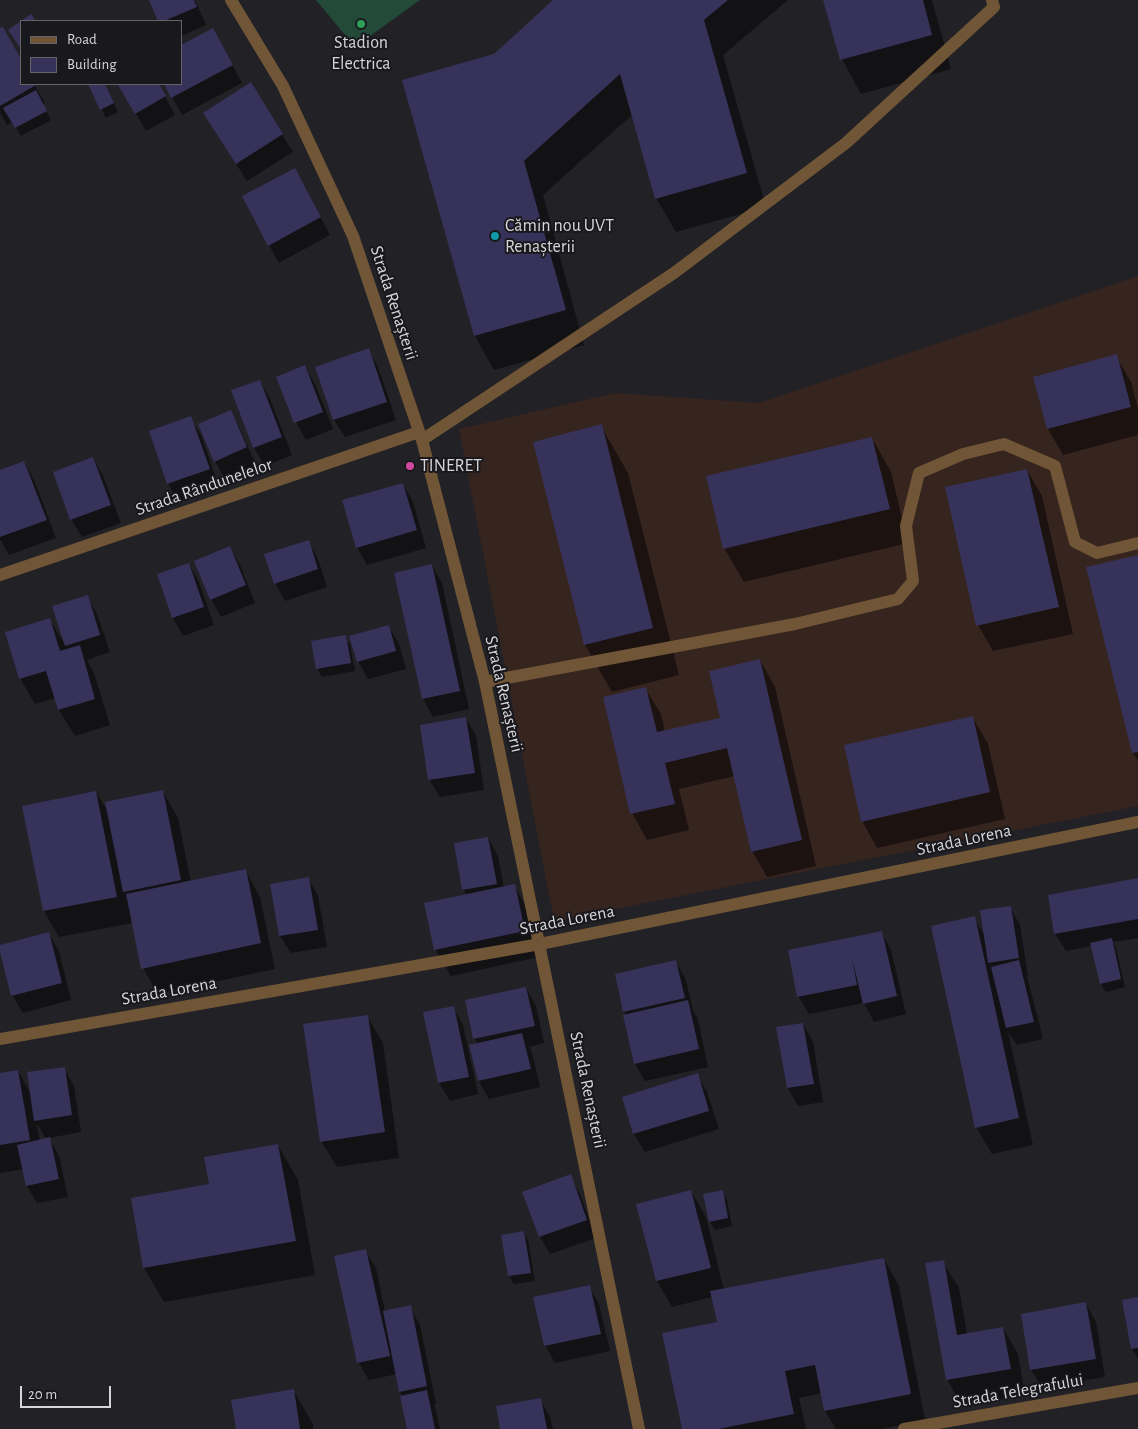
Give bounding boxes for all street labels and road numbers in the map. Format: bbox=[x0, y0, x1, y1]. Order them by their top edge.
street label: Strada Renașterii bbox=[365, 243, 423, 363]
street label: Strada Rândunelelor bbox=[133, 453, 275, 521]
street label: Strada Renașterii bbox=[480, 634, 528, 754]
street label: Strada Lorena bbox=[915, 819, 1013, 861]
street label: Strada Lorena bbox=[518, 900, 616, 940]
street label: Strada Lorena bbox=[120, 972, 218, 1010]
street label: Strada Renașterii bbox=[565, 1030, 611, 1150]
street label: Strada Telegrafului bbox=[951, 1369, 1085, 1413]

